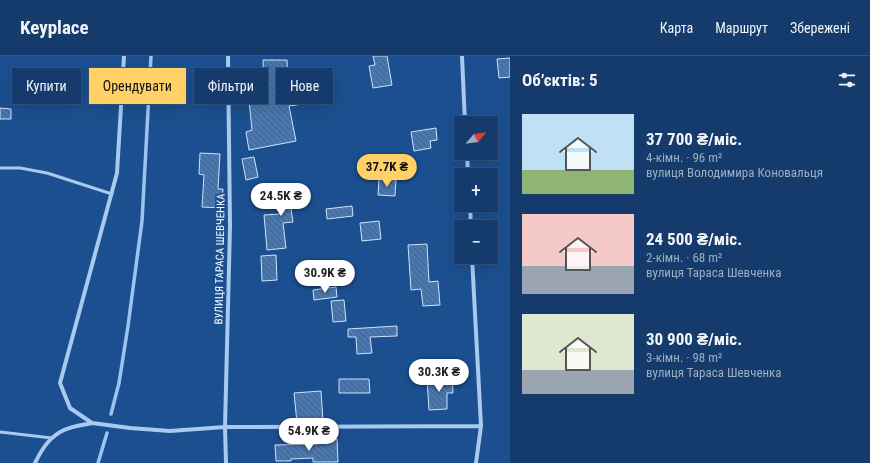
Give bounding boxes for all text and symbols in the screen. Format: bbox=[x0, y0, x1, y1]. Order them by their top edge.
text: Keyplace bbox=[20, 16, 89, 39]
text: Карта bbox=[660, 20, 693, 36]
text: Маршрут bbox=[715, 20, 768, 36]
text: Збережені bbox=[790, 20, 850, 36]
chip: Купити bbox=[12, 68, 81, 104]
chip: Орендувати bbox=[89, 68, 186, 104]
chip: Фільтри bbox=[194, 68, 268, 104]
chip: Нове bbox=[276, 68, 333, 104]
icon: filters bbox=[836, 69, 858, 91]
text: Об’єктів: 5 bbox=[522, 70, 598, 90]
north arrow bbox=[454, 116, 498, 160]
map controls bbox=[454, 116, 498, 264]
text: 37 700 ₴/міс. bbox=[646, 129, 742, 149]
icon: home bbox=[554, 130, 602, 178]
text: 4-кімн. · 96 m² bbox=[646, 150, 722, 165]
pin: 37.7K ₴ bbox=[350, 154, 424, 188]
text: 37.7K ₴ bbox=[366, 159, 408, 174]
text: вулиця Володимира Коновальця bbox=[646, 165, 823, 180]
button: + bbox=[454, 168, 498, 212]
pin: 24.5K ₴ bbox=[244, 183, 318, 217]
text: 24.5K ₴ bbox=[260, 188, 302, 203]
street label: ВУЛИЦЯ ТАРАСА ШЕВЧЕНКА bbox=[212, 193, 228, 325]
button: − bbox=[454, 220, 498, 264]
text: 24 500 ₴/міс. bbox=[646, 229, 742, 249]
icon: home bbox=[554, 230, 602, 278]
text: 2-кімн. · 68 m² bbox=[646, 250, 722, 265]
pin: 30.9K ₴ bbox=[288, 260, 362, 294]
text: 30.9K ₴ bbox=[304, 265, 346, 280]
text: вулиця Тараса Шевченка bbox=[646, 265, 782, 280]
text: 30 900 ₴/міс. bbox=[646, 329, 742, 349]
icon: home bbox=[554, 330, 602, 378]
text: 3-кімн. · 98 m² bbox=[646, 350, 722, 365]
pin: 30.3K ₴ bbox=[402, 359, 476, 393]
text: 30.3K ₴ bbox=[418, 364, 460, 379]
text: вулиця Тараса Шевченка bbox=[646, 365, 782, 380]
pin: 54.9K ₴ bbox=[272, 418, 346, 452]
text: 54.9K ₴ bbox=[288, 423, 330, 438]

